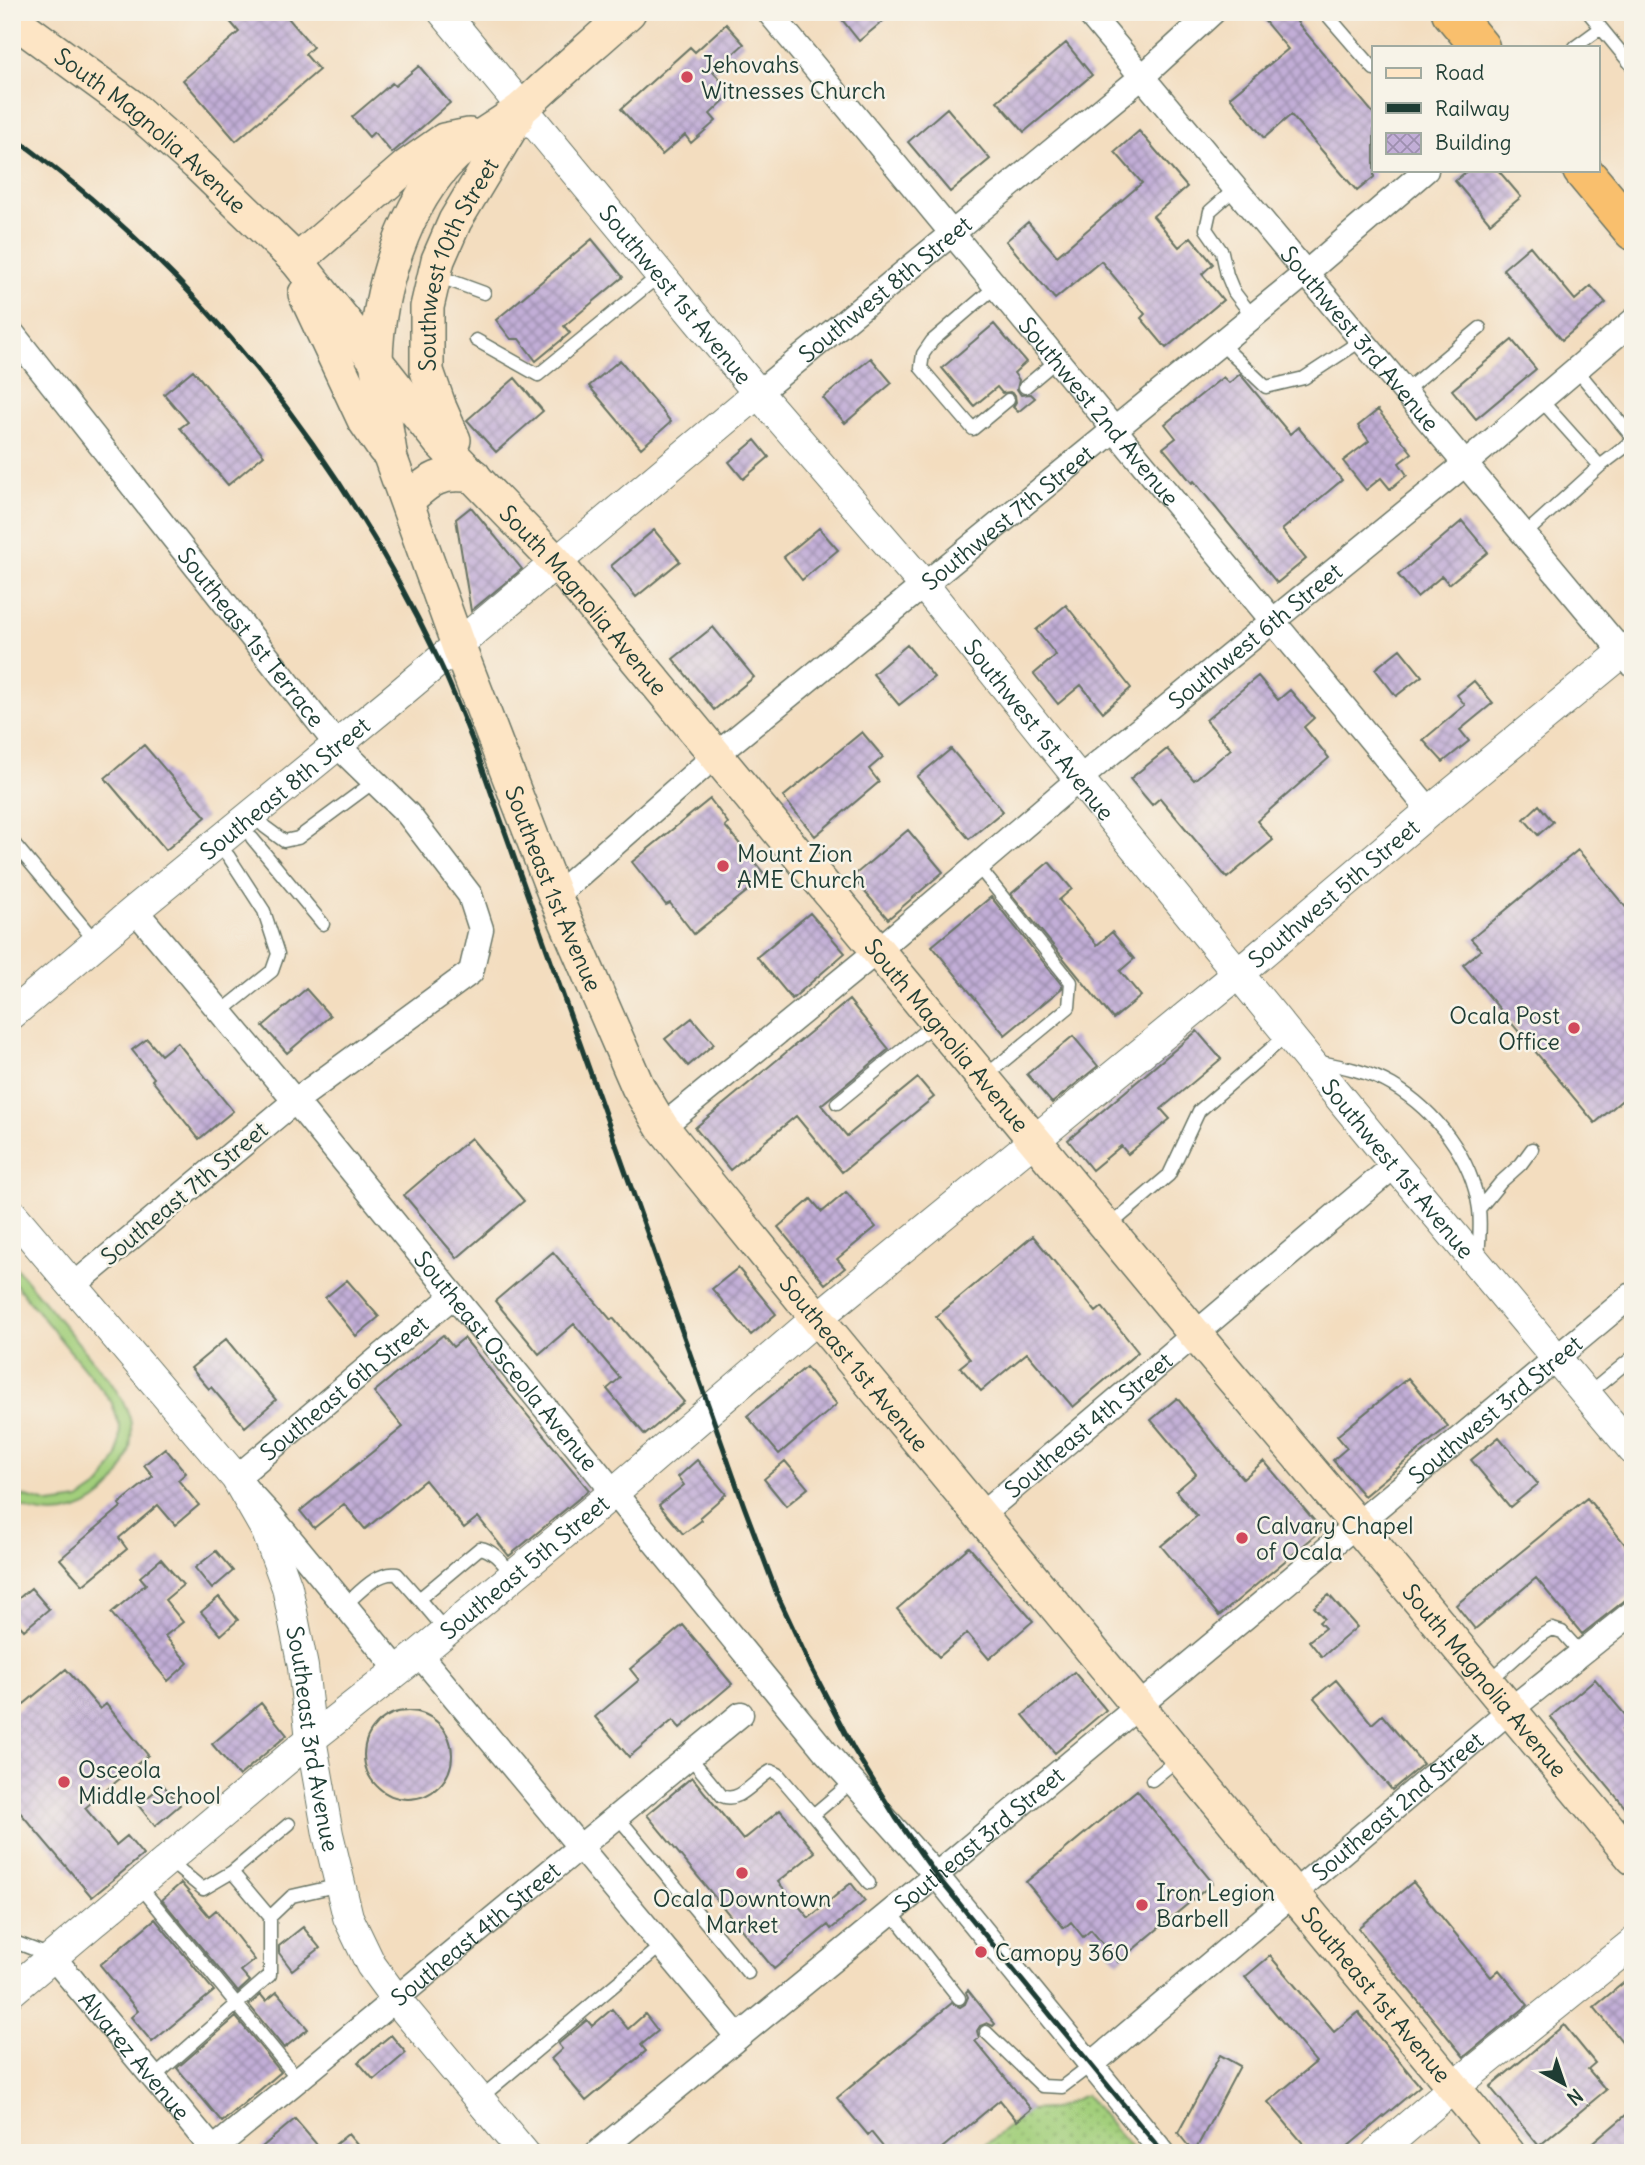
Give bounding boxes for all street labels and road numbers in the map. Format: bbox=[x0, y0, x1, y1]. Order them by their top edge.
street label: South Magnolia Avenue bbox=[49, 41, 253, 219]
street label: Southwest 10th Street bbox=[412, 152, 504, 371]
street label: Southwest 1st Avenue bbox=[594, 198, 759, 390]
street label: Southwest 8th Street bbox=[792, 209, 977, 368]
street label: Southwest 3rd Avenue bbox=[1275, 240, 1446, 437]
street label: Southwest 2nd Avenue bbox=[1013, 311, 1186, 511]
street label: Southwest 7th Street bbox=[915, 438, 1099, 596]
street label: South Magnolia Avenue bbox=[494, 498, 674, 701]
street label: Southeast 1st Terrace bbox=[172, 541, 331, 732]
street label: Southwest 6th Street bbox=[1162, 556, 1348, 715]
street label: Southwest 1st Avenue bbox=[958, 633, 1121, 826]
street label: Southeast 8th Street bbox=[194, 710, 375, 866]
street label: Southeast 1st Avenue bbox=[499, 782, 609, 996]
street label: Southwest 5th Street bbox=[1242, 812, 1425, 974]
street label: South Magnolia Avenue bbox=[859, 932, 1036, 1138]
street label: Southwest 1st Avenue bbox=[1316, 1073, 1481, 1264]
street label: Southeast 7th Street bbox=[95, 1115, 273, 1271]
street label: Southeast Osceola Avenue bbox=[408, 1245, 605, 1476]
street label: Southeast 1st Avenue bbox=[774, 1269, 936, 1457]
street label: Southeast 6th Street bbox=[254, 1309, 434, 1466]
street label: Southwest 3rd Street bbox=[1402, 1328, 1588, 1490]
street label: Southeast 4th Street bbox=[998, 1345, 1178, 1504]
street label: Southeast 5th Street bbox=[434, 1488, 615, 1645]
street label: South Magnolia Avenue bbox=[1397, 1577, 1574, 1783]
street label: Southeast 3rd Avenue bbox=[281, 1623, 346, 1854]
street label: Southeast 2nd Street bbox=[1305, 1725, 1489, 1887]
street label: Southeast 3rd Street bbox=[888, 1760, 1070, 1918]
street label: Southeast 4th Street bbox=[385, 1855, 566, 2012]
street label: Southeast 1st Avenue bbox=[1295, 1900, 1458, 2088]
street label: Alvarez Avenue bbox=[73, 1985, 197, 2126]

